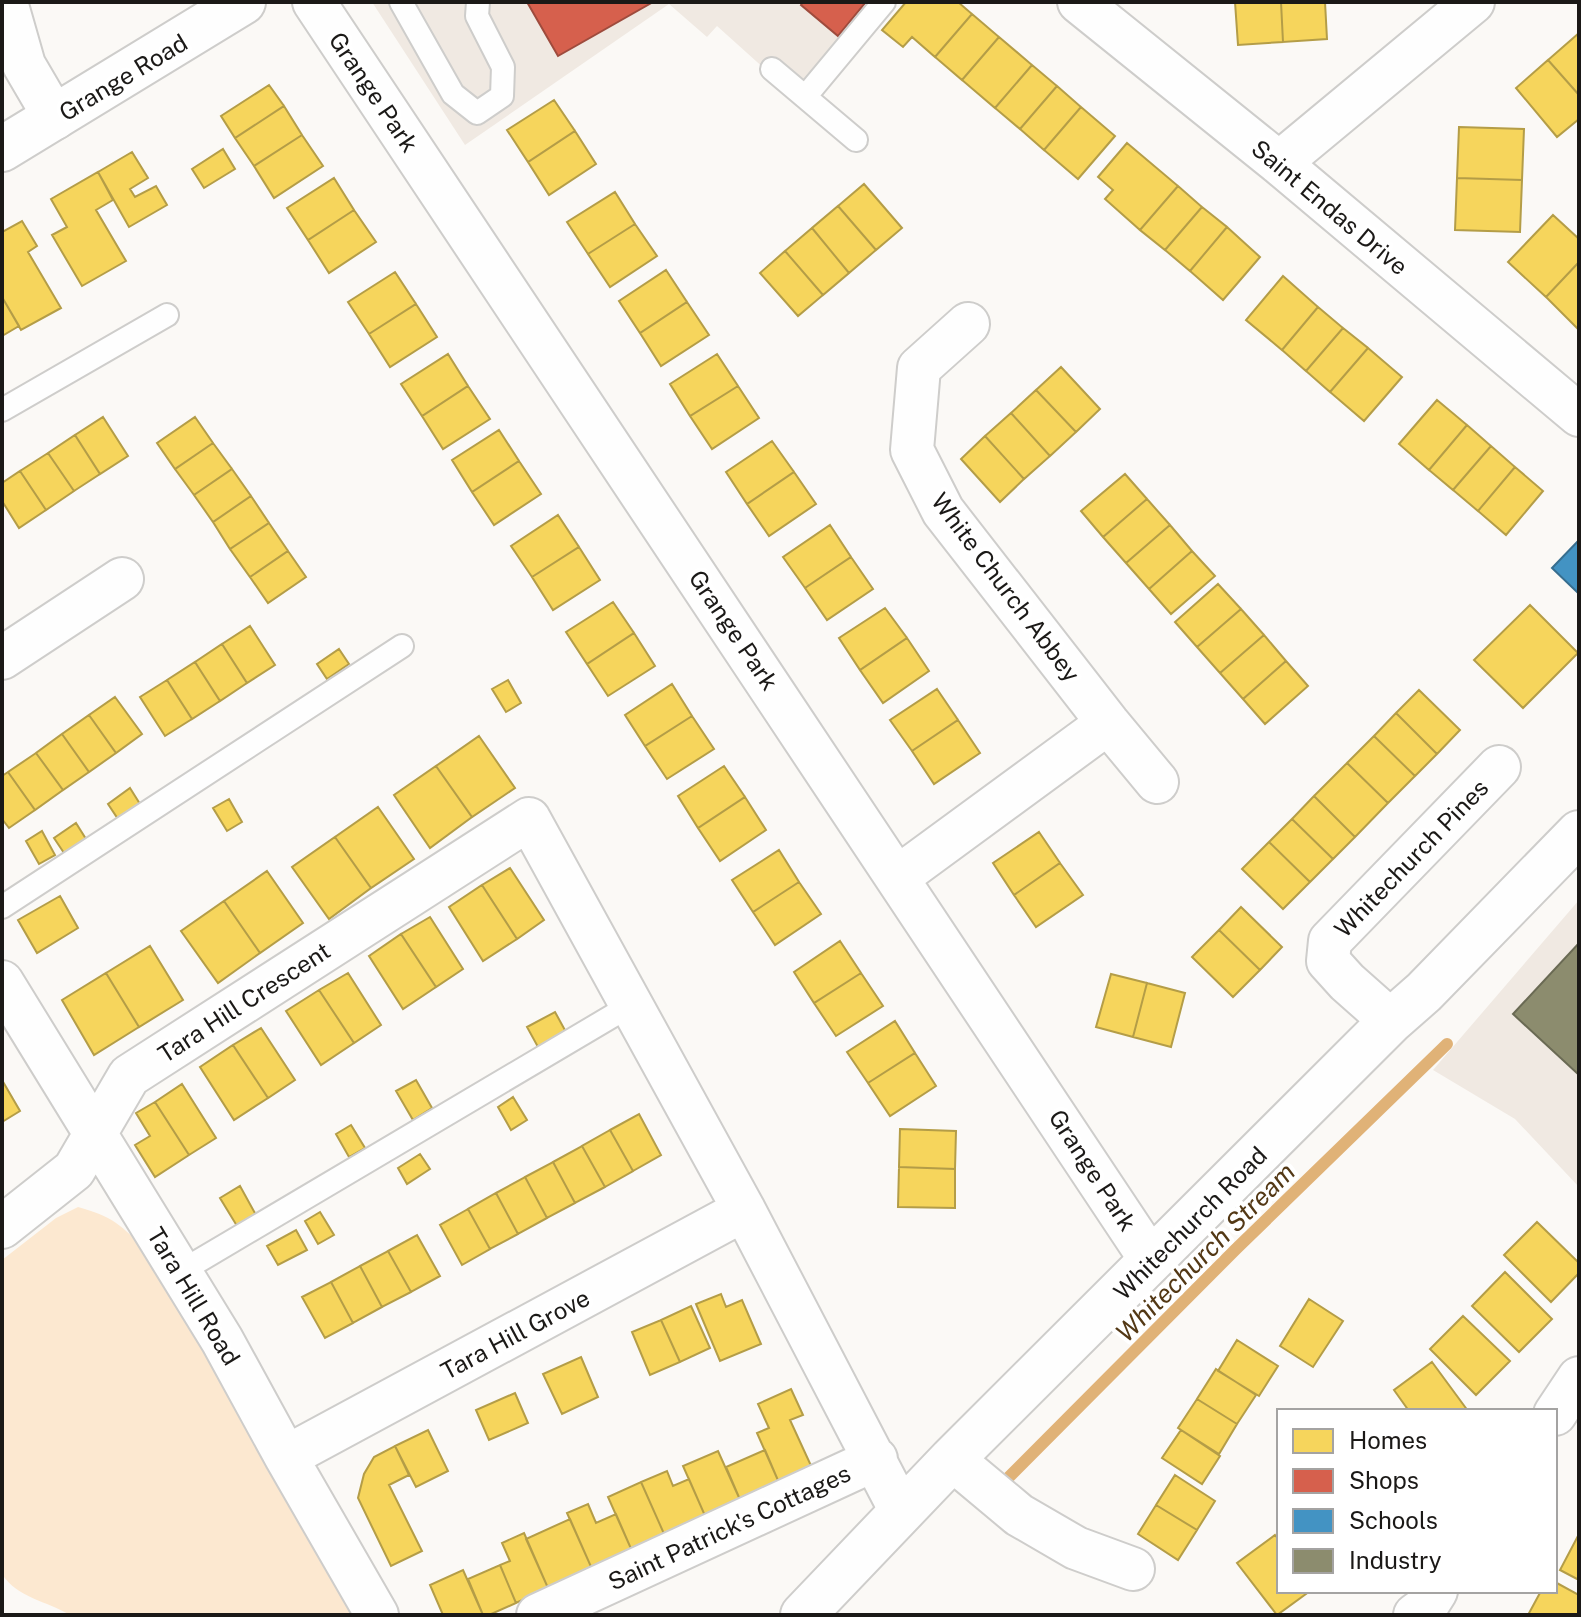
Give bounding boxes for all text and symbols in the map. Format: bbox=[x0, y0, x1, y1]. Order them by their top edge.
street label: Grange Park bbox=[324, 27, 424, 157]
street label: Grange Road bbox=[54, 28, 192, 126]
street label: Saint Endas Drive bbox=[1246, 134, 1414, 280]
street label: White Church Abbey bbox=[926, 487, 1086, 687]
street label: Grange Park bbox=[684, 565, 784, 695]
street label: Whitechurch Pines bbox=[1328, 773, 1494, 943]
street label: Tara Hill Crescent bbox=[153, 936, 335, 1068]
street label: Grange Park bbox=[1043, 1104, 1143, 1236]
street label: Whitechurch Road bbox=[1108, 1141, 1272, 1305]
water label: Whitechurch Stream bbox=[1109, 1156, 1301, 1348]
street label: Tara Hill Road bbox=[142, 1222, 246, 1370]
street label: Tara Hill Grove bbox=[436, 1283, 594, 1385]
legend bbox=[1277, 1409, 1557, 1593]
text: Homes bbox=[1349, 1426, 1427, 1454]
street label: Saint Patrick's Cottages bbox=[603, 1459, 855, 1595]
text: Shops bbox=[1349, 1466, 1419, 1494]
text: Schools bbox=[1349, 1506, 1438, 1534]
text: Industry bbox=[1349, 1546, 1442, 1574]

